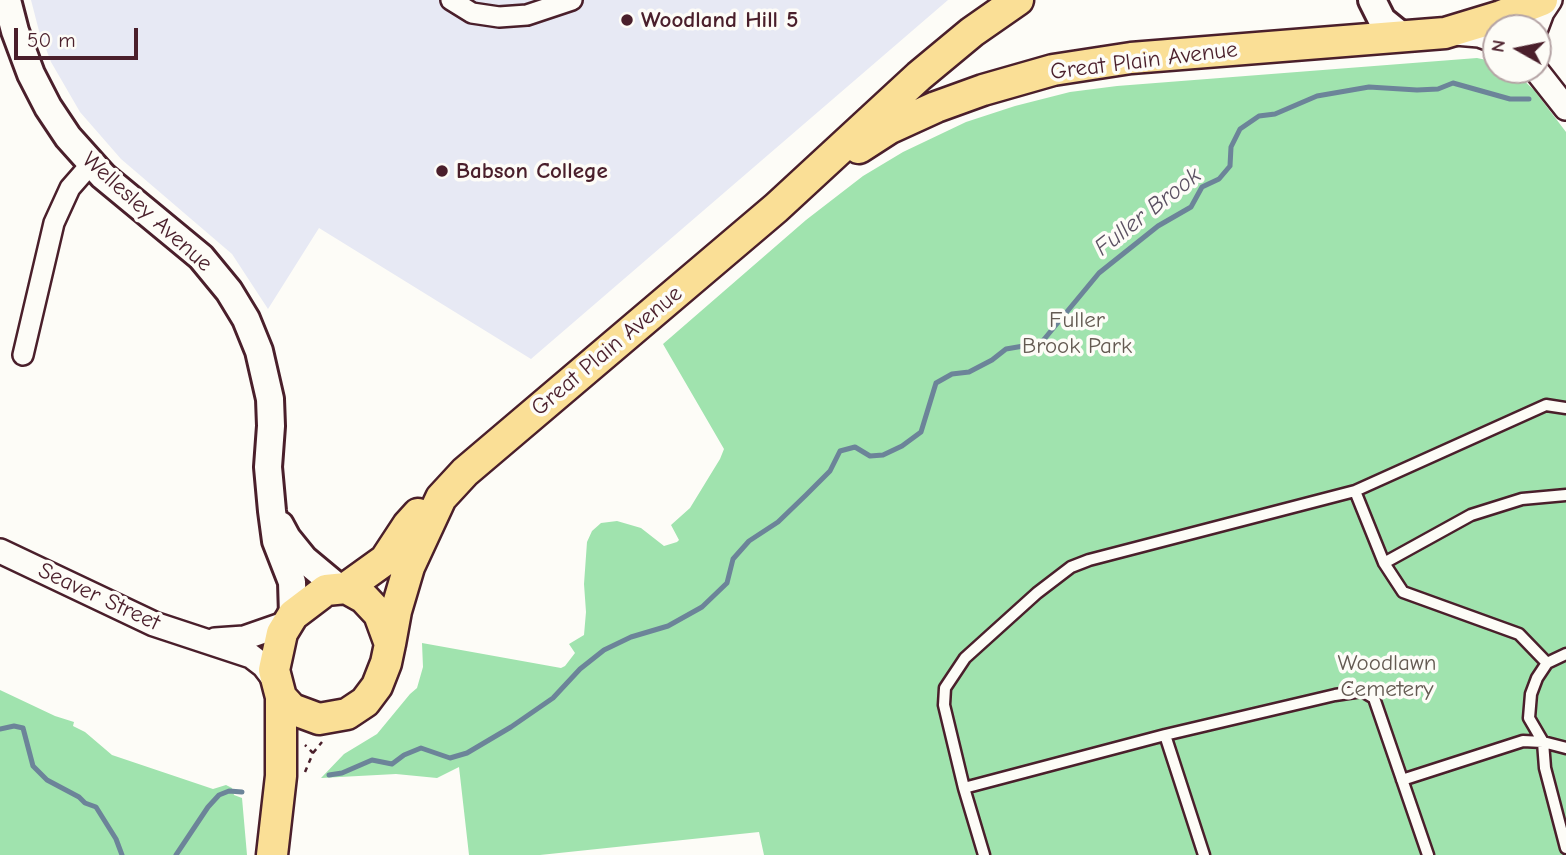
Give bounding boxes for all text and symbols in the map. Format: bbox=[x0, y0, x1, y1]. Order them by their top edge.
place label: Woodland Hill 5 bbox=[641, 6, 798, 34]
marker: Woodland Hill 5 bbox=[619, 12, 635, 28]
scale bar bbox=[18, 14, 142, 58]
north arrow bbox=[1482, 14, 1552, 84]
text: 50 m bbox=[27, 28, 76, 52]
street label: Great Plain Avenue bbox=[1049, 36, 1239, 86]
text: N bbox=[1486, 38, 1510, 54]
street label: Wellesley Avenue bbox=[76, 146, 218, 278]
place label: Babson College bbox=[456, 157, 608, 185]
water label: Fuller Brook bbox=[1089, 161, 1207, 263]
marker: Babson College bbox=[434, 163, 450, 179]
street label: Great Plain Avenue bbox=[526, 280, 688, 422]
park label: Fuller Brook Park bbox=[1022, 306, 1132, 360]
street label: Seaver Street bbox=[34, 557, 164, 637]
park label: Woodlawn Cemetery bbox=[1338, 649, 1436, 703]

